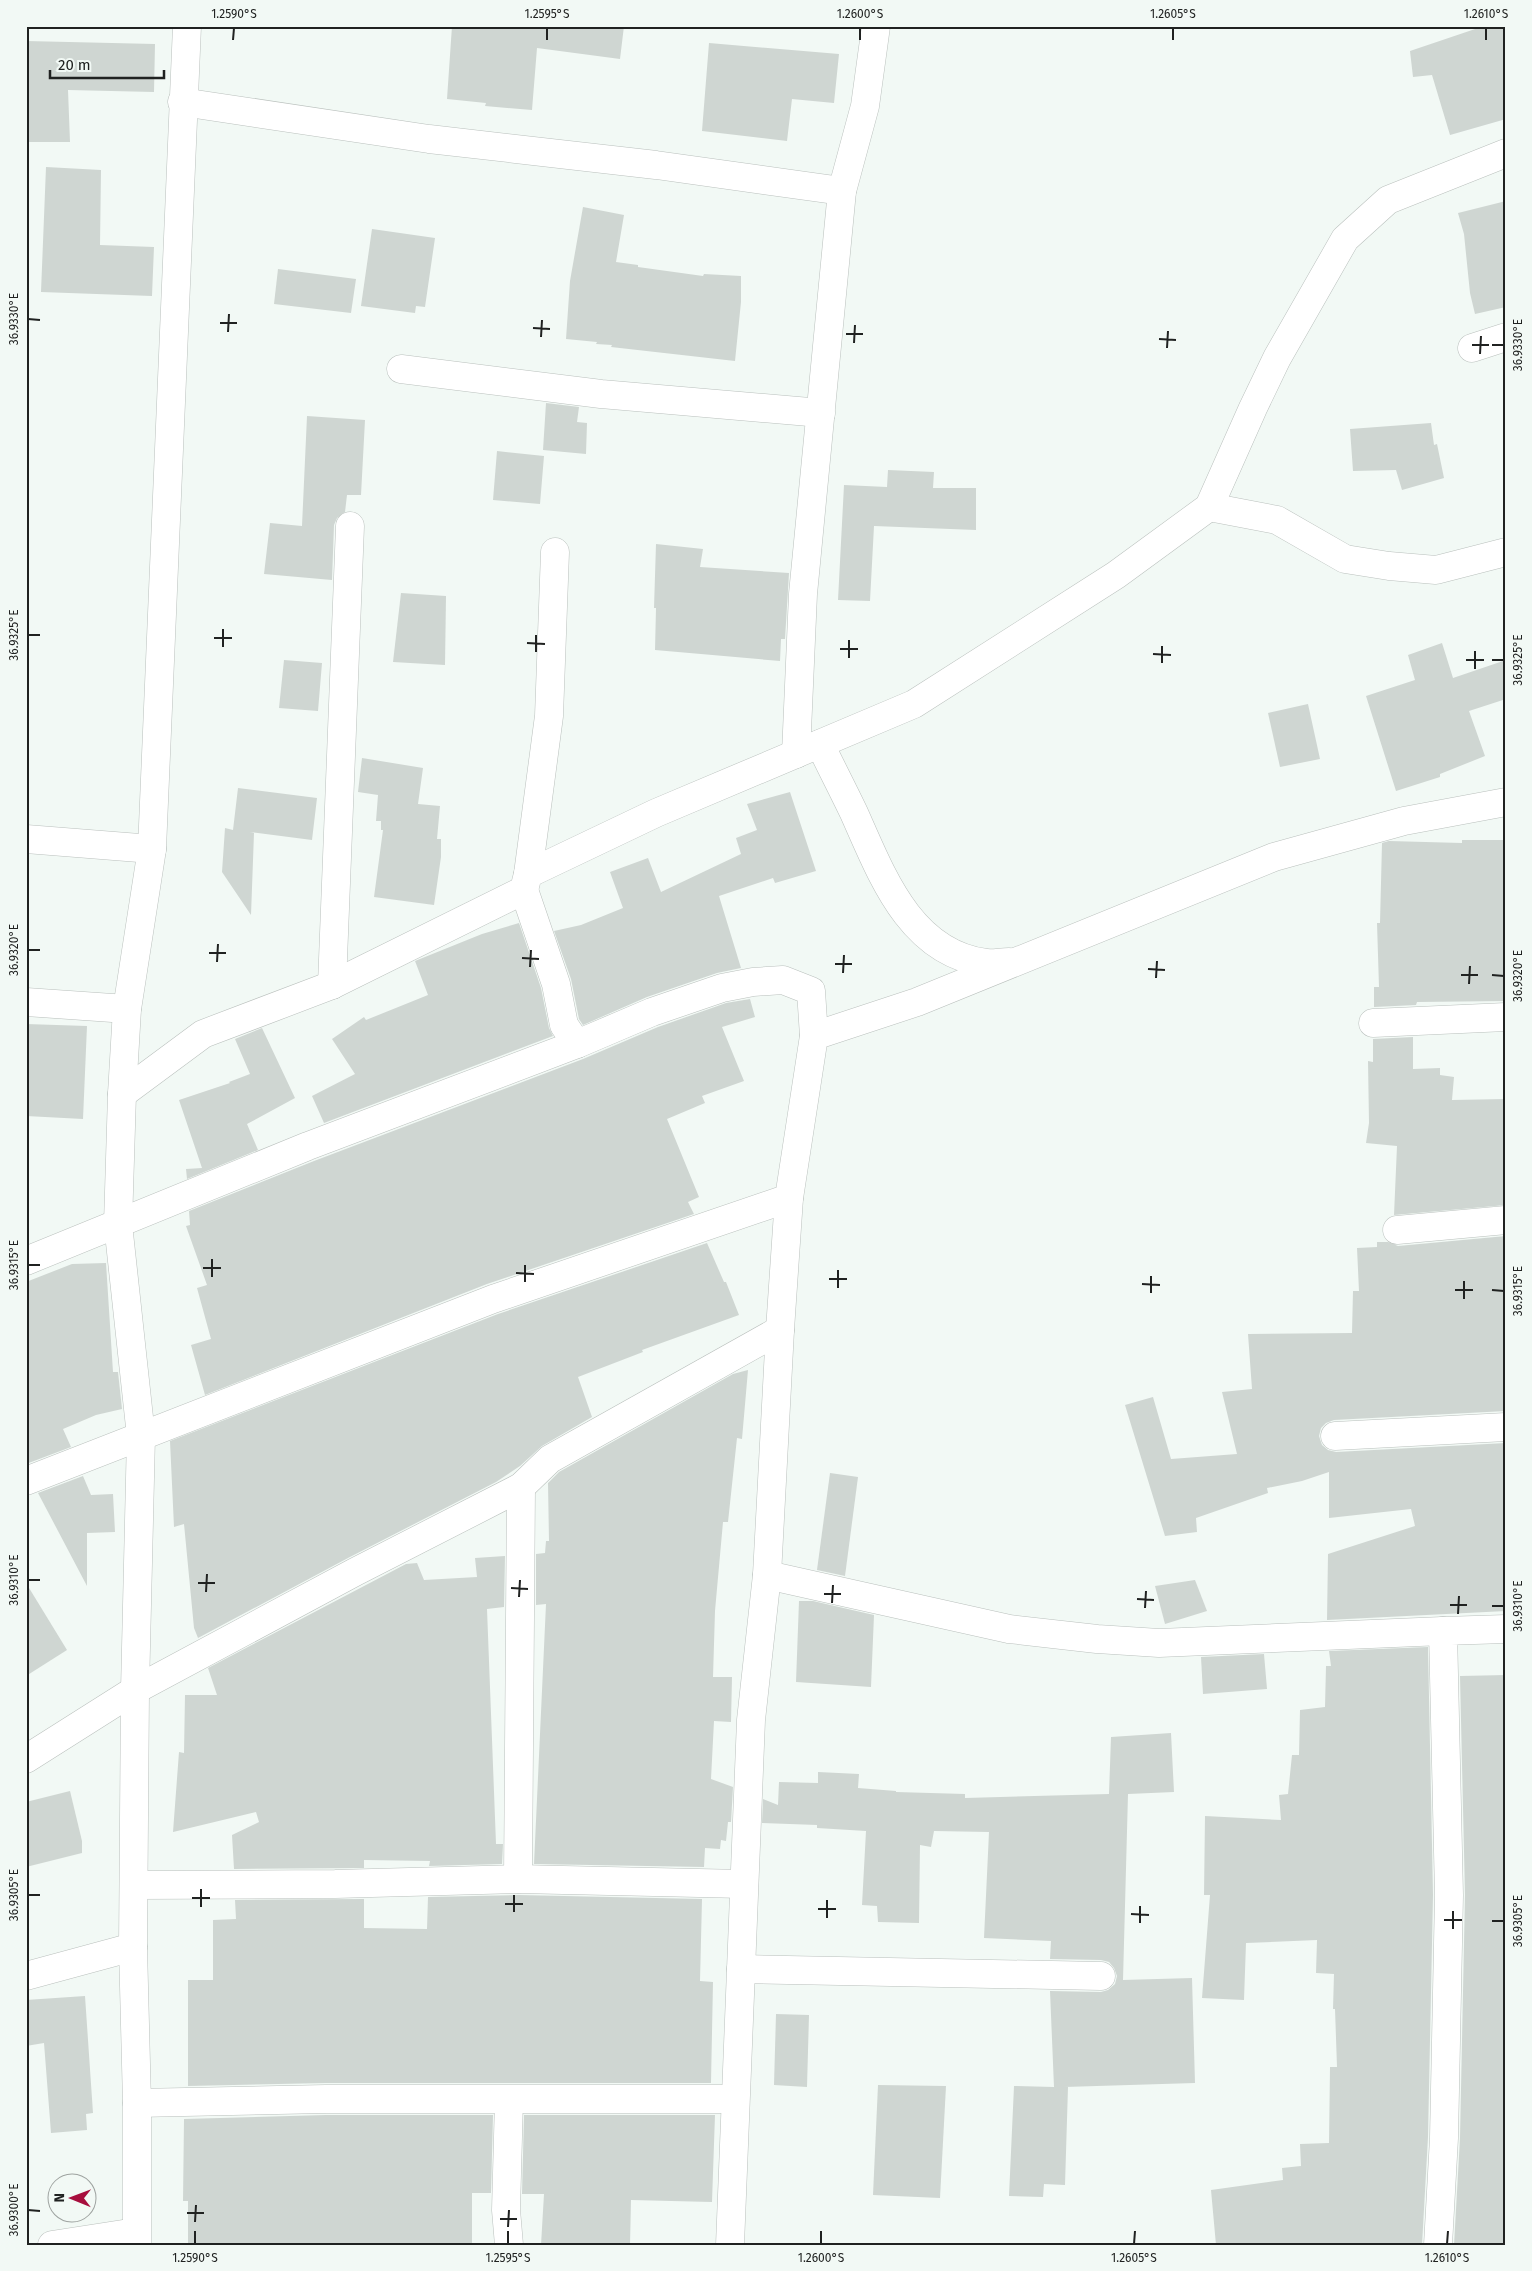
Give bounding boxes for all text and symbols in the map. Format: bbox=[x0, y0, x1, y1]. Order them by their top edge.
text: 1.2590°S bbox=[211, 7, 257, 21]
text: 1.2595°S bbox=[525, 7, 570, 21]
text: 1.2600°S bbox=[837, 7, 884, 21]
text: 1.2605°S bbox=[1150, 7, 1196, 21]
text: 1.2610°S bbox=[1464, 7, 1509, 21]
scale bar bbox=[50, 48, 164, 80]
text: 20 m bbox=[58, 56, 91, 74]
text: 36.9330°E bbox=[7, 293, 21, 345]
text: 36.9330°E bbox=[1511, 319, 1525, 371]
text: 36.9325°E bbox=[7, 609, 21, 661]
text: 36.9325°E bbox=[1511, 634, 1525, 686]
text: 36.9320°E bbox=[7, 924, 21, 976]
text: 36.9320°E bbox=[1511, 950, 1525, 1002]
text: 36.9315°E bbox=[7, 1240, 21, 1290]
text: 36.9315°E bbox=[1511, 1266, 1525, 1316]
text: 36.9310°E bbox=[7, 1554, 21, 1606]
text: 36.9310°E bbox=[1511, 1580, 1525, 1632]
text: 36.9305°E bbox=[7, 1869, 21, 1921]
text: 36.9305°E bbox=[1511, 1895, 1525, 1947]
north arrow bbox=[48, 2174, 98, 2224]
text: 36.9300°E bbox=[7, 2183, 21, 2237]
text: N bbox=[51, 2193, 68, 2203]
text: 1.2590°S bbox=[172, 2251, 218, 2265]
text: 1.2595°S bbox=[486, 2251, 531, 2265]
text: 1.2600°S bbox=[798, 2251, 845, 2265]
text: 1.2605°S bbox=[1111, 2251, 1157, 2265]
text: 1.2610°S bbox=[1425, 2251, 1470, 2265]

